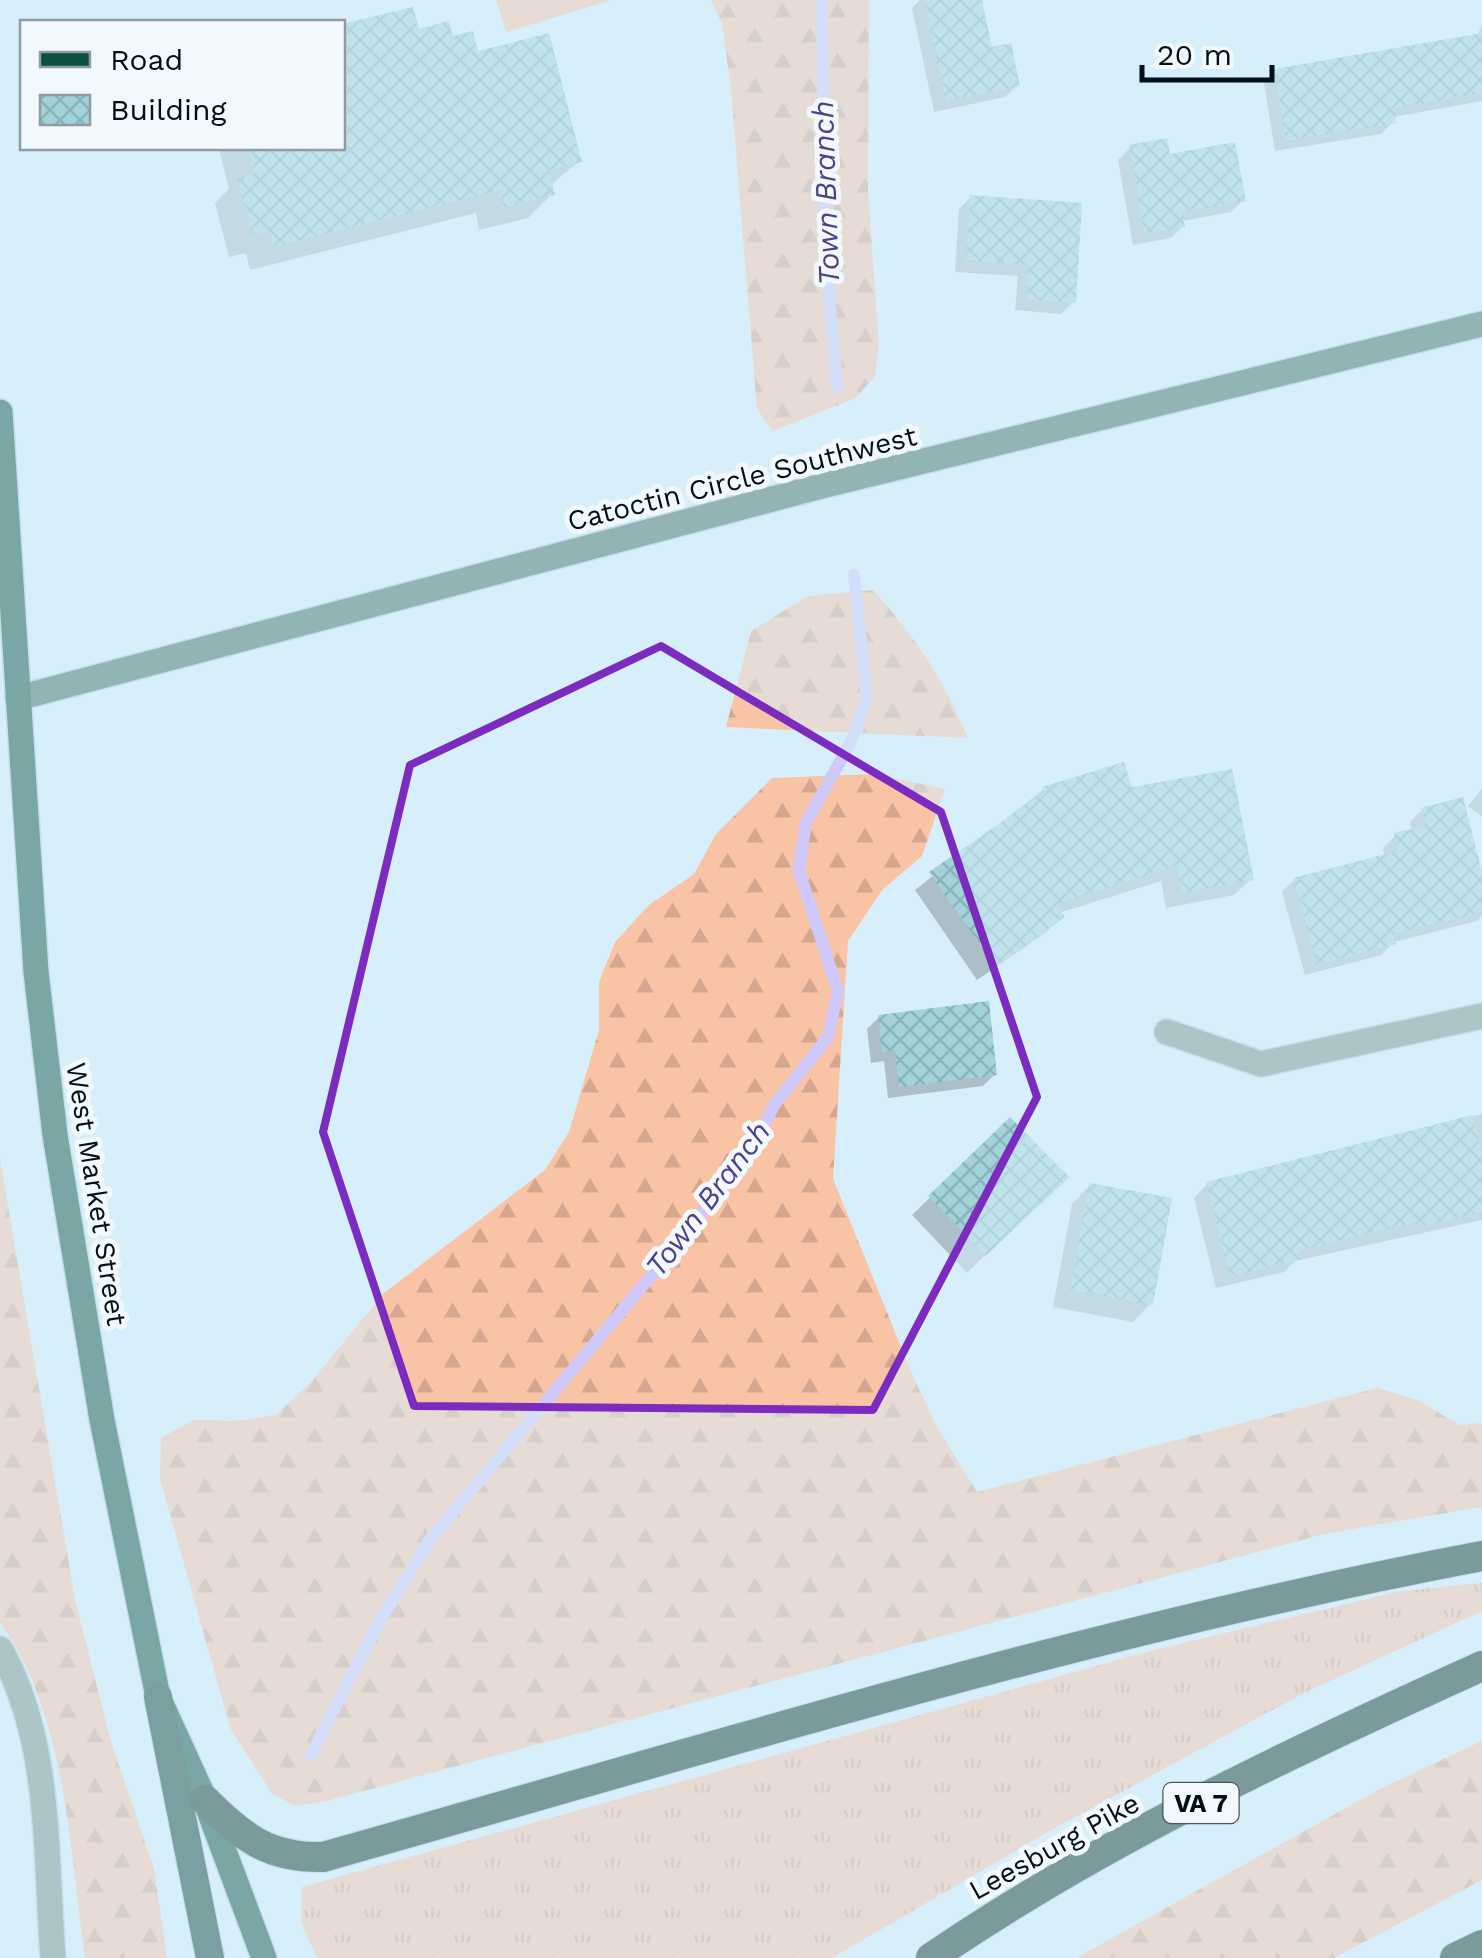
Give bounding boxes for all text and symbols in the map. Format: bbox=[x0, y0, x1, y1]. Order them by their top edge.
legend bbox=[20, 20, 345, 150]
scale bar bbox=[1142, 20, 1272, 82]
text: 20 m bbox=[1157, 37, 1232, 72]
text: Road bbox=[110, 42, 183, 77]
text: Building bbox=[110, 92, 227, 127]
water label: Town Branch bbox=[805, 100, 846, 286]
street label: Catoctin Circle Southwest bbox=[564, 419, 920, 538]
street label: West Market Street bbox=[59, 1060, 134, 1328]
water label: Town Branch bbox=[638, 1114, 777, 1283]
road number: VA 7 bbox=[1164, 1783, 1238, 1823]
street label: Leesburg Pike bbox=[963, 1786, 1145, 1907]

